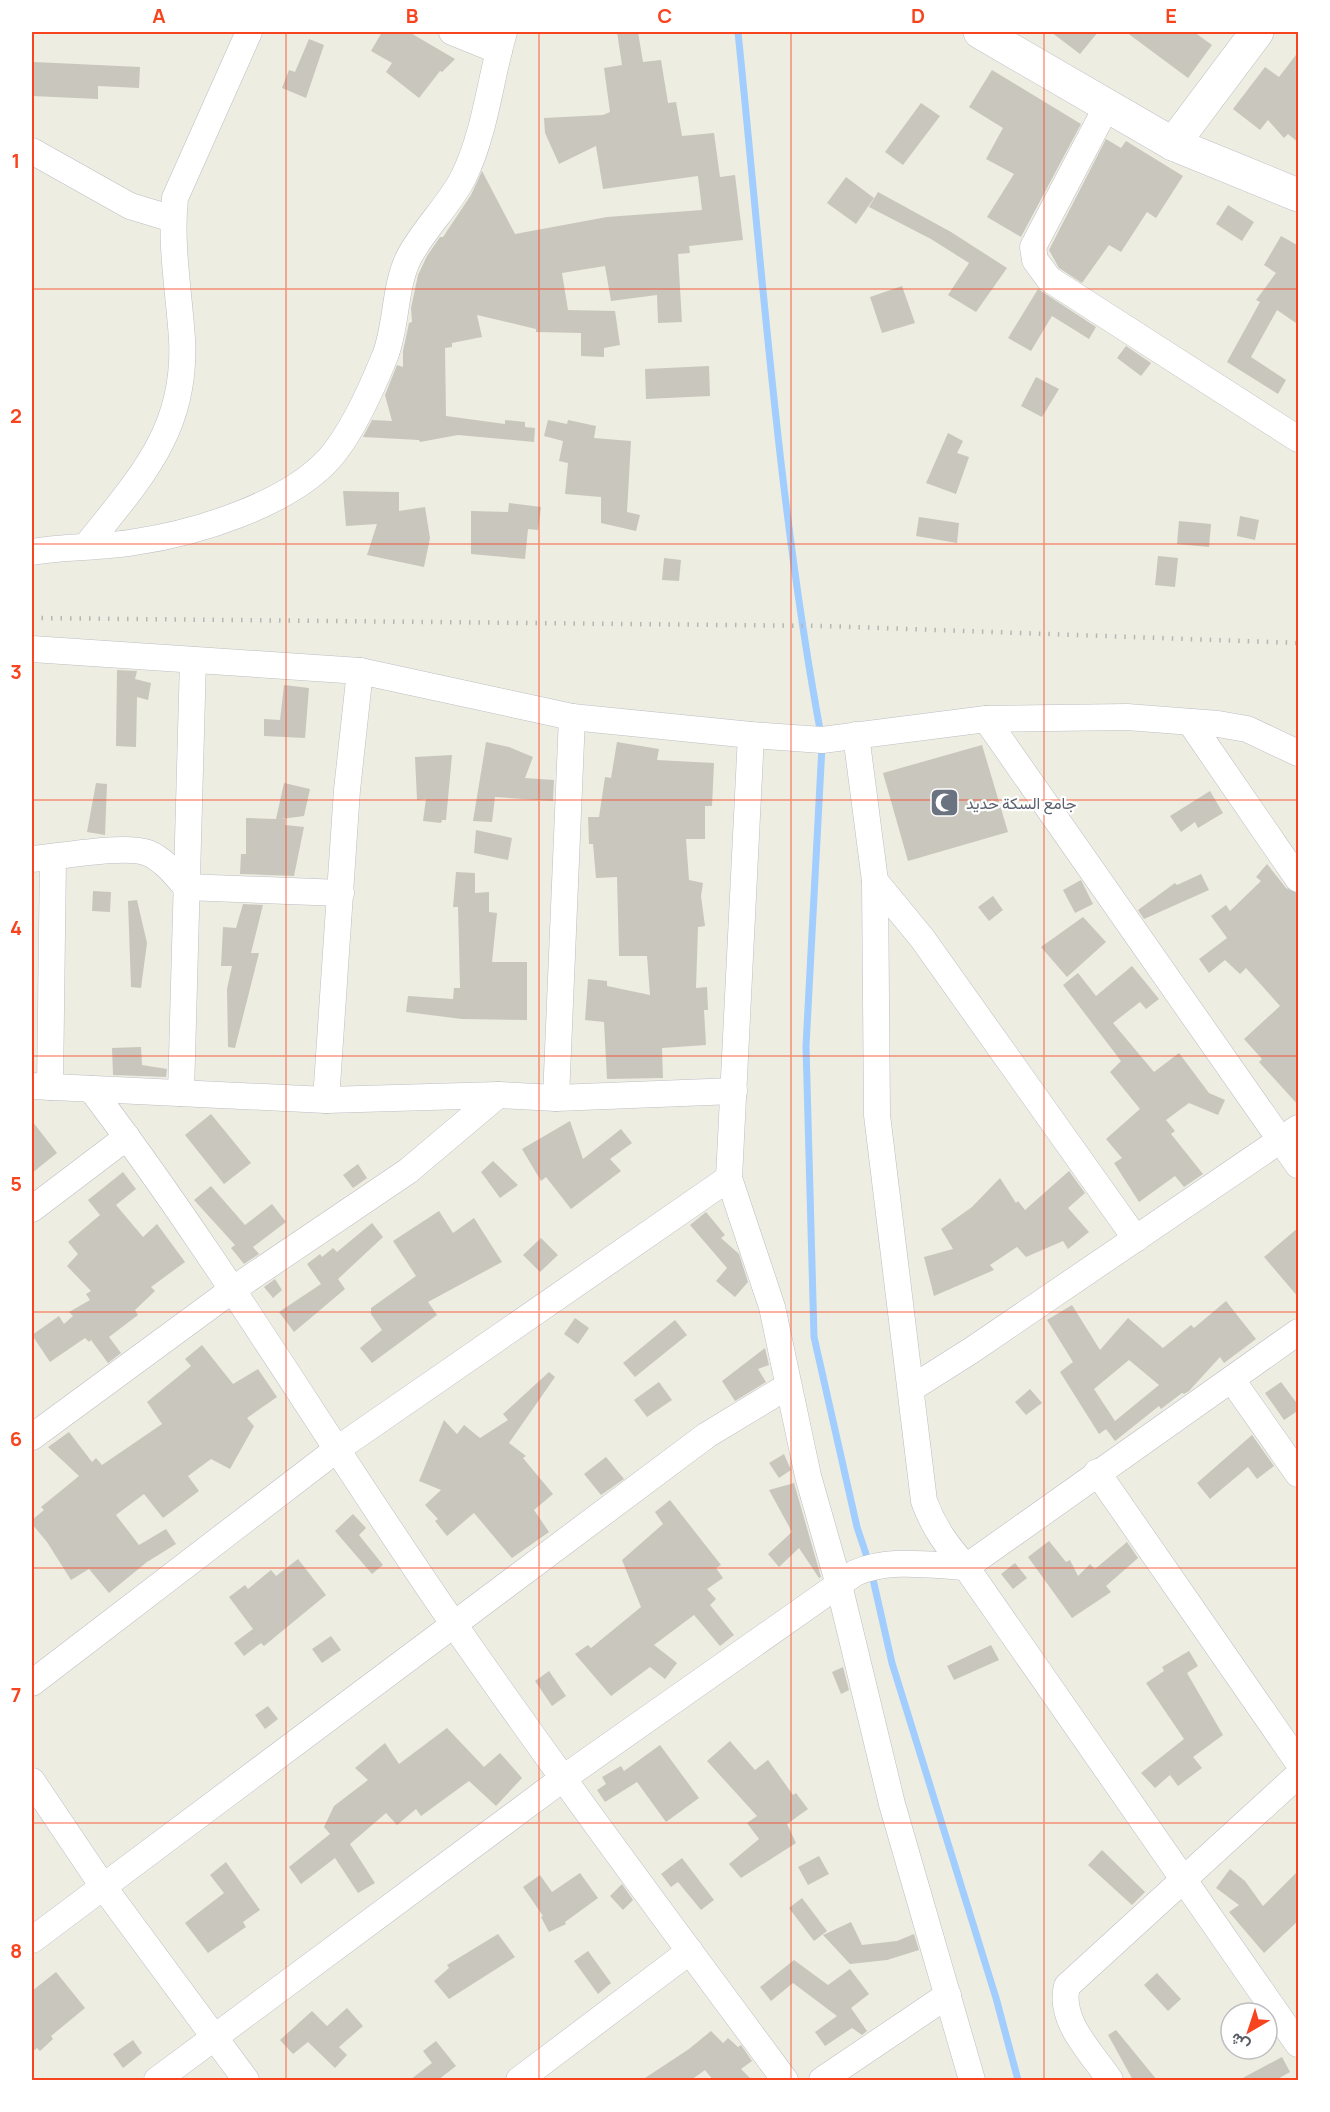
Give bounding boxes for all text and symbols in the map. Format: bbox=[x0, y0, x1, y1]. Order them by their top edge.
text: A bbox=[152, 2, 166, 29]
text: B bbox=[406, 2, 419, 29]
text: C bbox=[658, 2, 672, 29]
text: D bbox=[911, 2, 925, 29]
text: E bbox=[1165, 2, 1177, 29]
text: 1 bbox=[12, 147, 20, 174]
text: 2 bbox=[10, 402, 22, 429]
text: 3 bbox=[10, 658, 22, 685]
mosque icon: جامع السكة حديد bbox=[929, 787, 961, 819]
place label: جامع السكة حديد bbox=[966, 792, 1077, 815]
text: 4 bbox=[10, 914, 22, 941]
text: 5 bbox=[10, 1170, 22, 1197]
text: 6 bbox=[10, 1425, 22, 1452]
text: 7 bbox=[11, 1681, 21, 1708]
text: 8 bbox=[10, 1937, 22, 1964]
north arrow bbox=[1219, 2001, 1279, 2061]
text: ش bbox=[1225, 2028, 1254, 2057]

